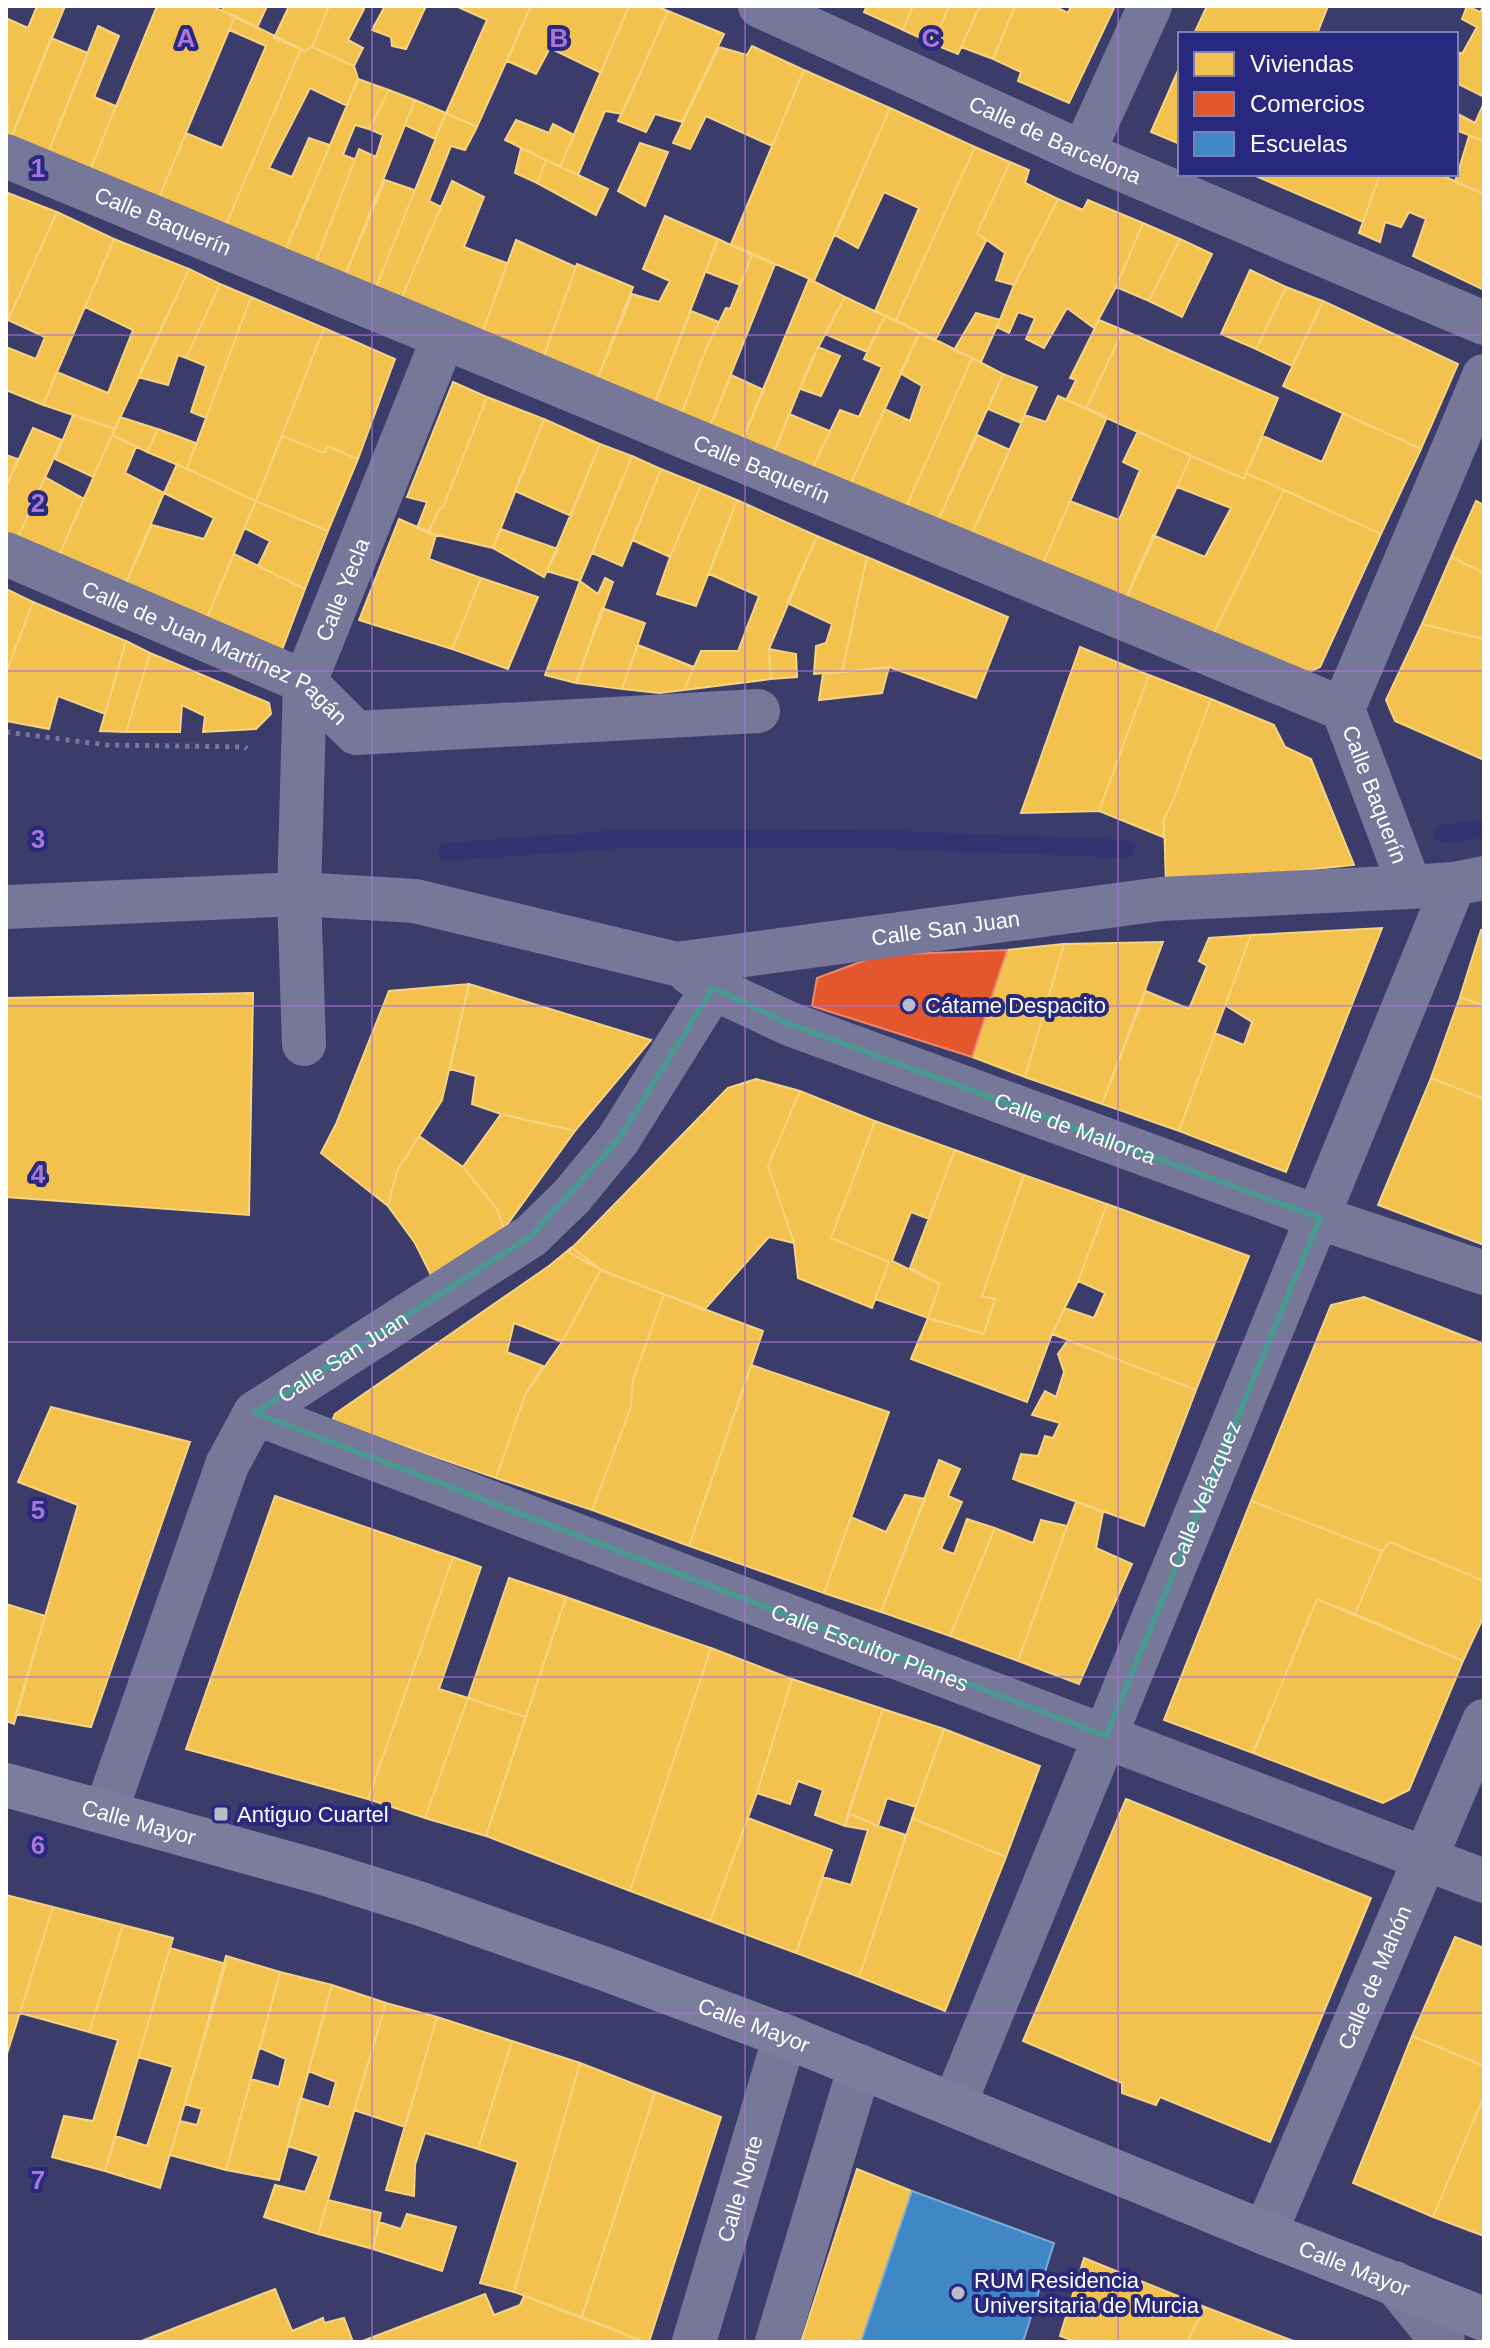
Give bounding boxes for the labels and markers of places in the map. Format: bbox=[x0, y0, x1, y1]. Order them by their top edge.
place label: Cátame Despacito bbox=[925, 993, 1106, 1018]
marker: Cátame Despacito bbox=[900, 996, 918, 1014]
place label: Antiguo Cuartel bbox=[237, 1802, 389, 1827]
marker: Antiguo Cuartel bbox=[212, 1805, 230, 1823]
place label: RUM Residencia Universitaria de Murcia bbox=[974, 2268, 1200, 2318]
marker: RUM Residencia Universitaria de Murcia bbox=[949, 2284, 967, 2302]

